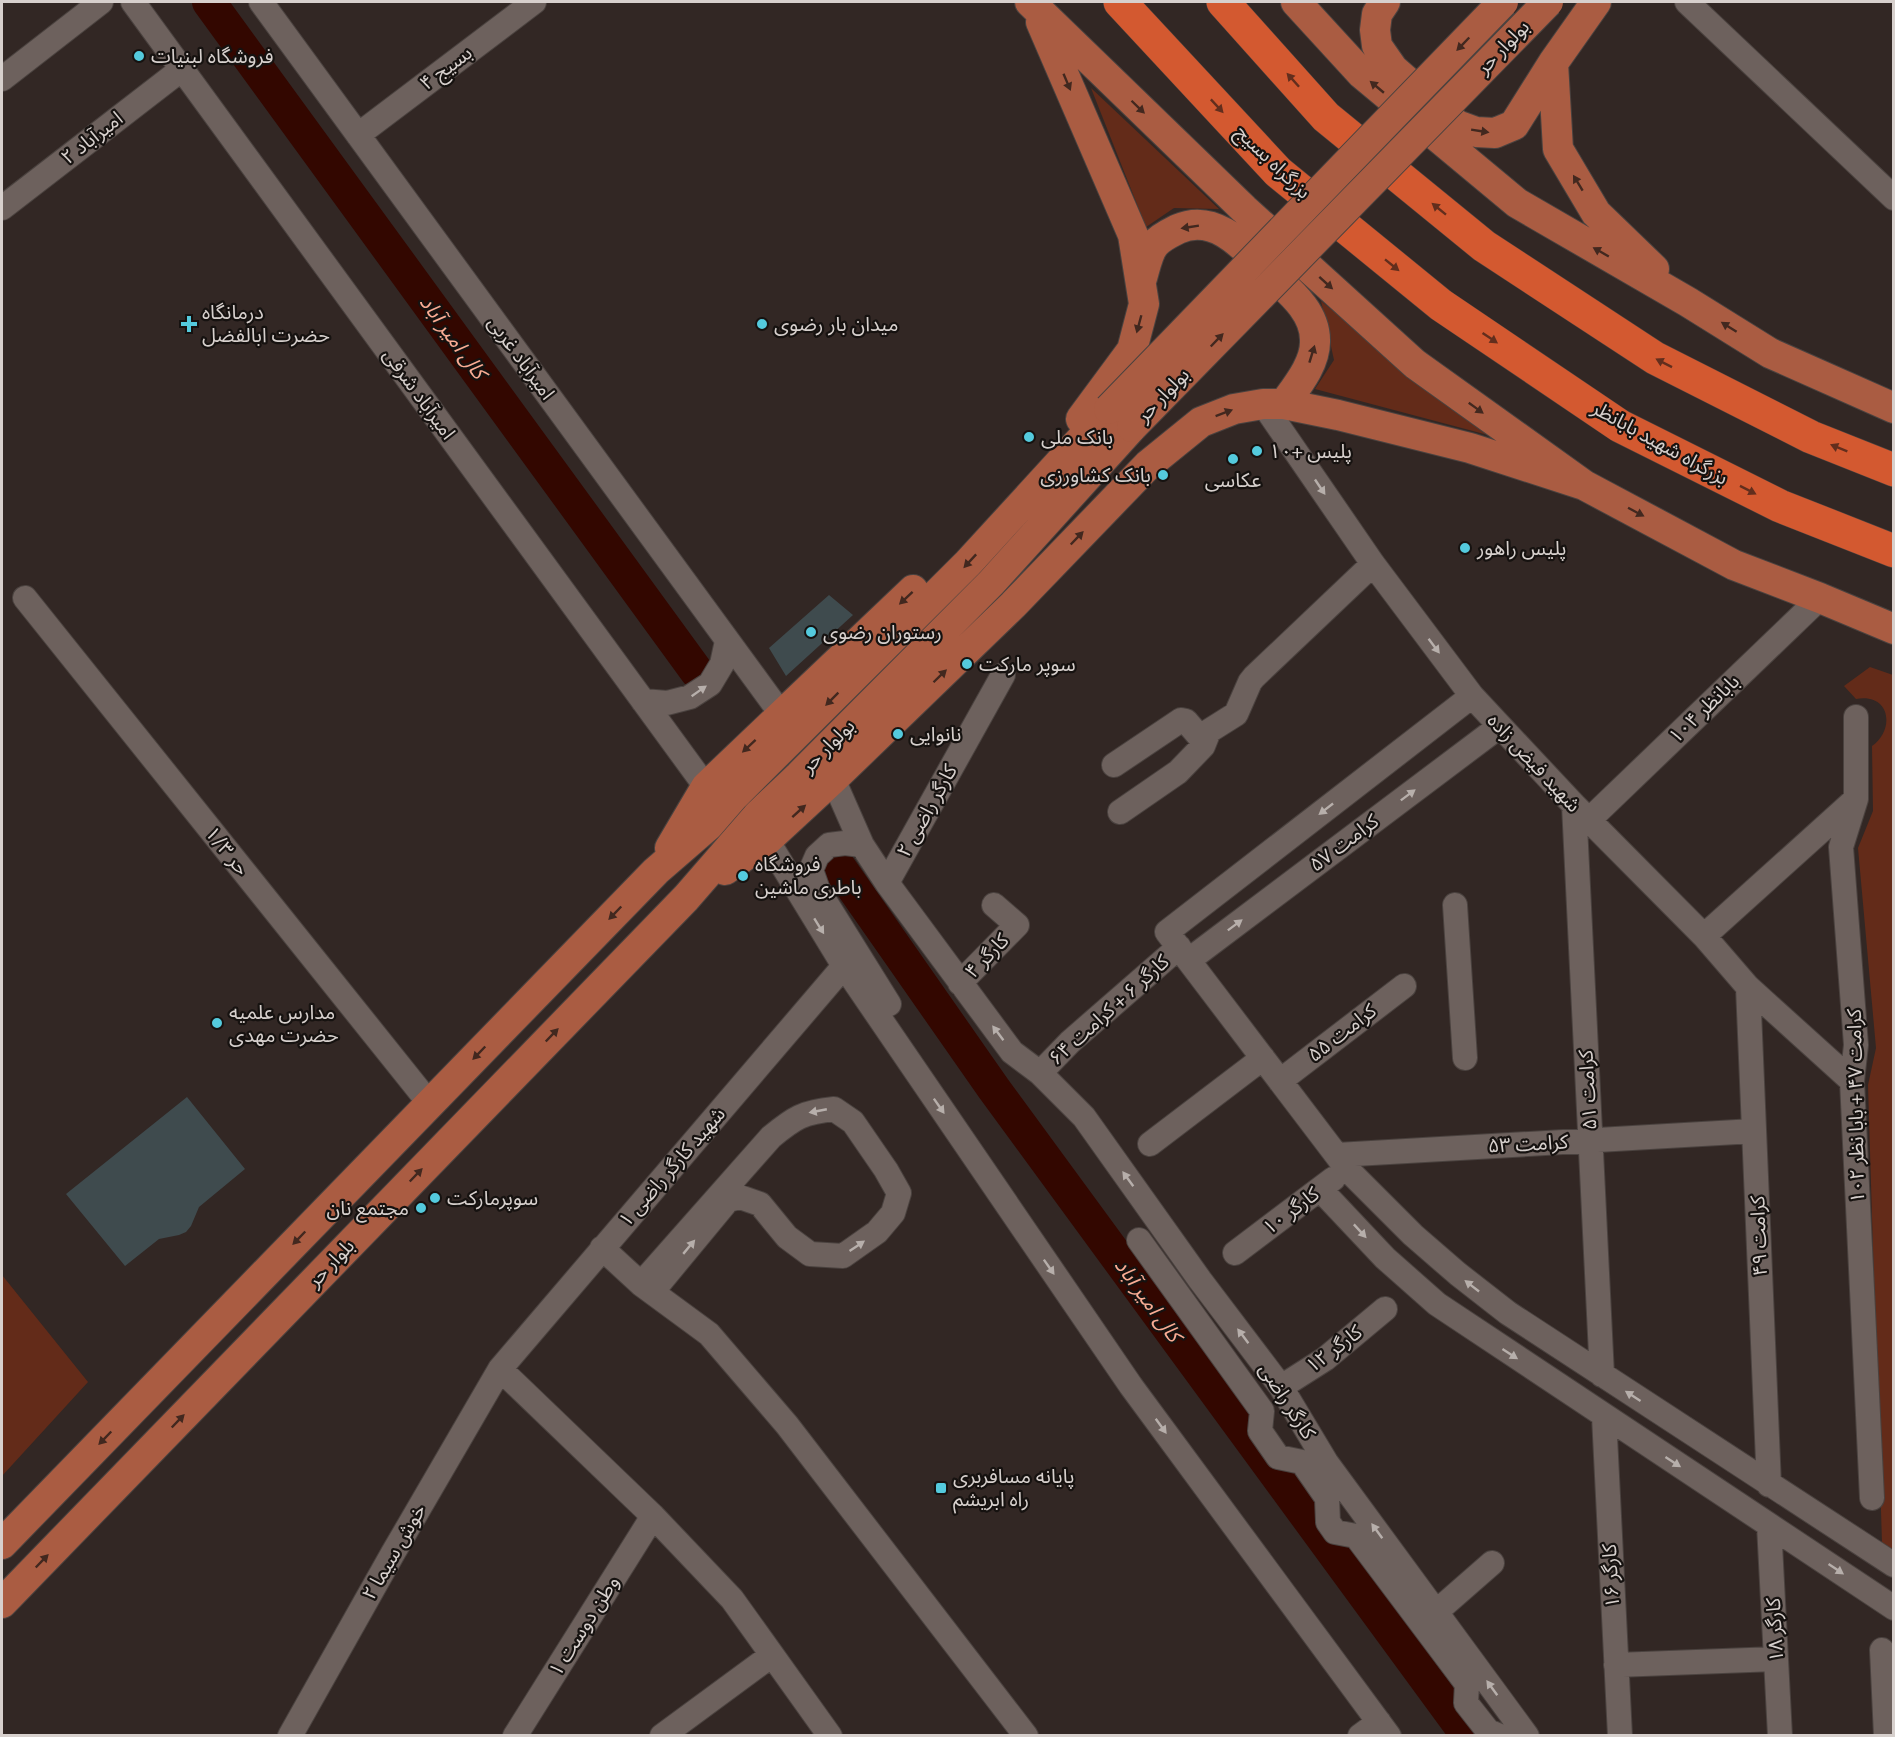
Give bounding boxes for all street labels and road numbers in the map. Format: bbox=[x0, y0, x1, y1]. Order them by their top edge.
street label: بولوار حر bbox=[1471, 15, 1534, 79]
street label: بسیج ۴ bbox=[416, 41, 478, 97]
street label: امیرآباد ۲ bbox=[57, 107, 127, 169]
street label: بزرگراه بسیج bbox=[1228, 120, 1315, 206]
street label: امیرآباد غربی bbox=[483, 312, 559, 404]
street label: امیرآباد شرقی bbox=[378, 344, 460, 444]
street label: بولوار حر bbox=[1131, 363, 1194, 427]
street label: بزرگراه شهید بابانظر bbox=[1587, 396, 1732, 490]
street label: بابانظر ۱۰۴ bbox=[1664, 670, 1744, 748]
street label: شهید فیض زاده bbox=[1483, 709, 1585, 817]
street label: بولوار حر bbox=[796, 715, 859, 778]
street label: کارگر راضی ۲ bbox=[892, 760, 962, 861]
street label: کرامت ۵۷ bbox=[1305, 809, 1384, 876]
street label: حر ۱/۳ bbox=[200, 822, 254, 880]
street label: کارگر ۴ bbox=[960, 928, 1014, 983]
street label: کارگر ۶ + کرامت ۶۴ bbox=[1044, 950, 1174, 1070]
street label: کرامت ۵۵ bbox=[1303, 999, 1381, 1067]
street label: کرامت ۴۷ + بابا نظر ۱۰۲ bbox=[1843, 1008, 1869, 1203]
street label: کرامت ۵۱ bbox=[1574, 1048, 1602, 1131]
street label: شهید کارگر راضی ۱ bbox=[614, 1103, 730, 1231]
street label: کرامت ۵۳ bbox=[1487, 1130, 1570, 1158]
street label: کارگر ۱۰ bbox=[1258, 1182, 1324, 1240]
street label: کرامت ۴۹ bbox=[1746, 1195, 1772, 1277]
street label: بلوار حر bbox=[302, 1234, 359, 1292]
street label: کارگر ۱۲ bbox=[1301, 1320, 1367, 1378]
street label: کارگر راضی bbox=[1254, 1359, 1320, 1444]
street label: خوش سیما ۲ bbox=[357, 1500, 431, 1604]
street label: کارگر ۱۶ bbox=[1598, 1542, 1624, 1609]
street label: وطن دوست ۱ bbox=[544, 1572, 624, 1680]
street label: کارگر ۱۸ bbox=[1762, 1596, 1788, 1663]

